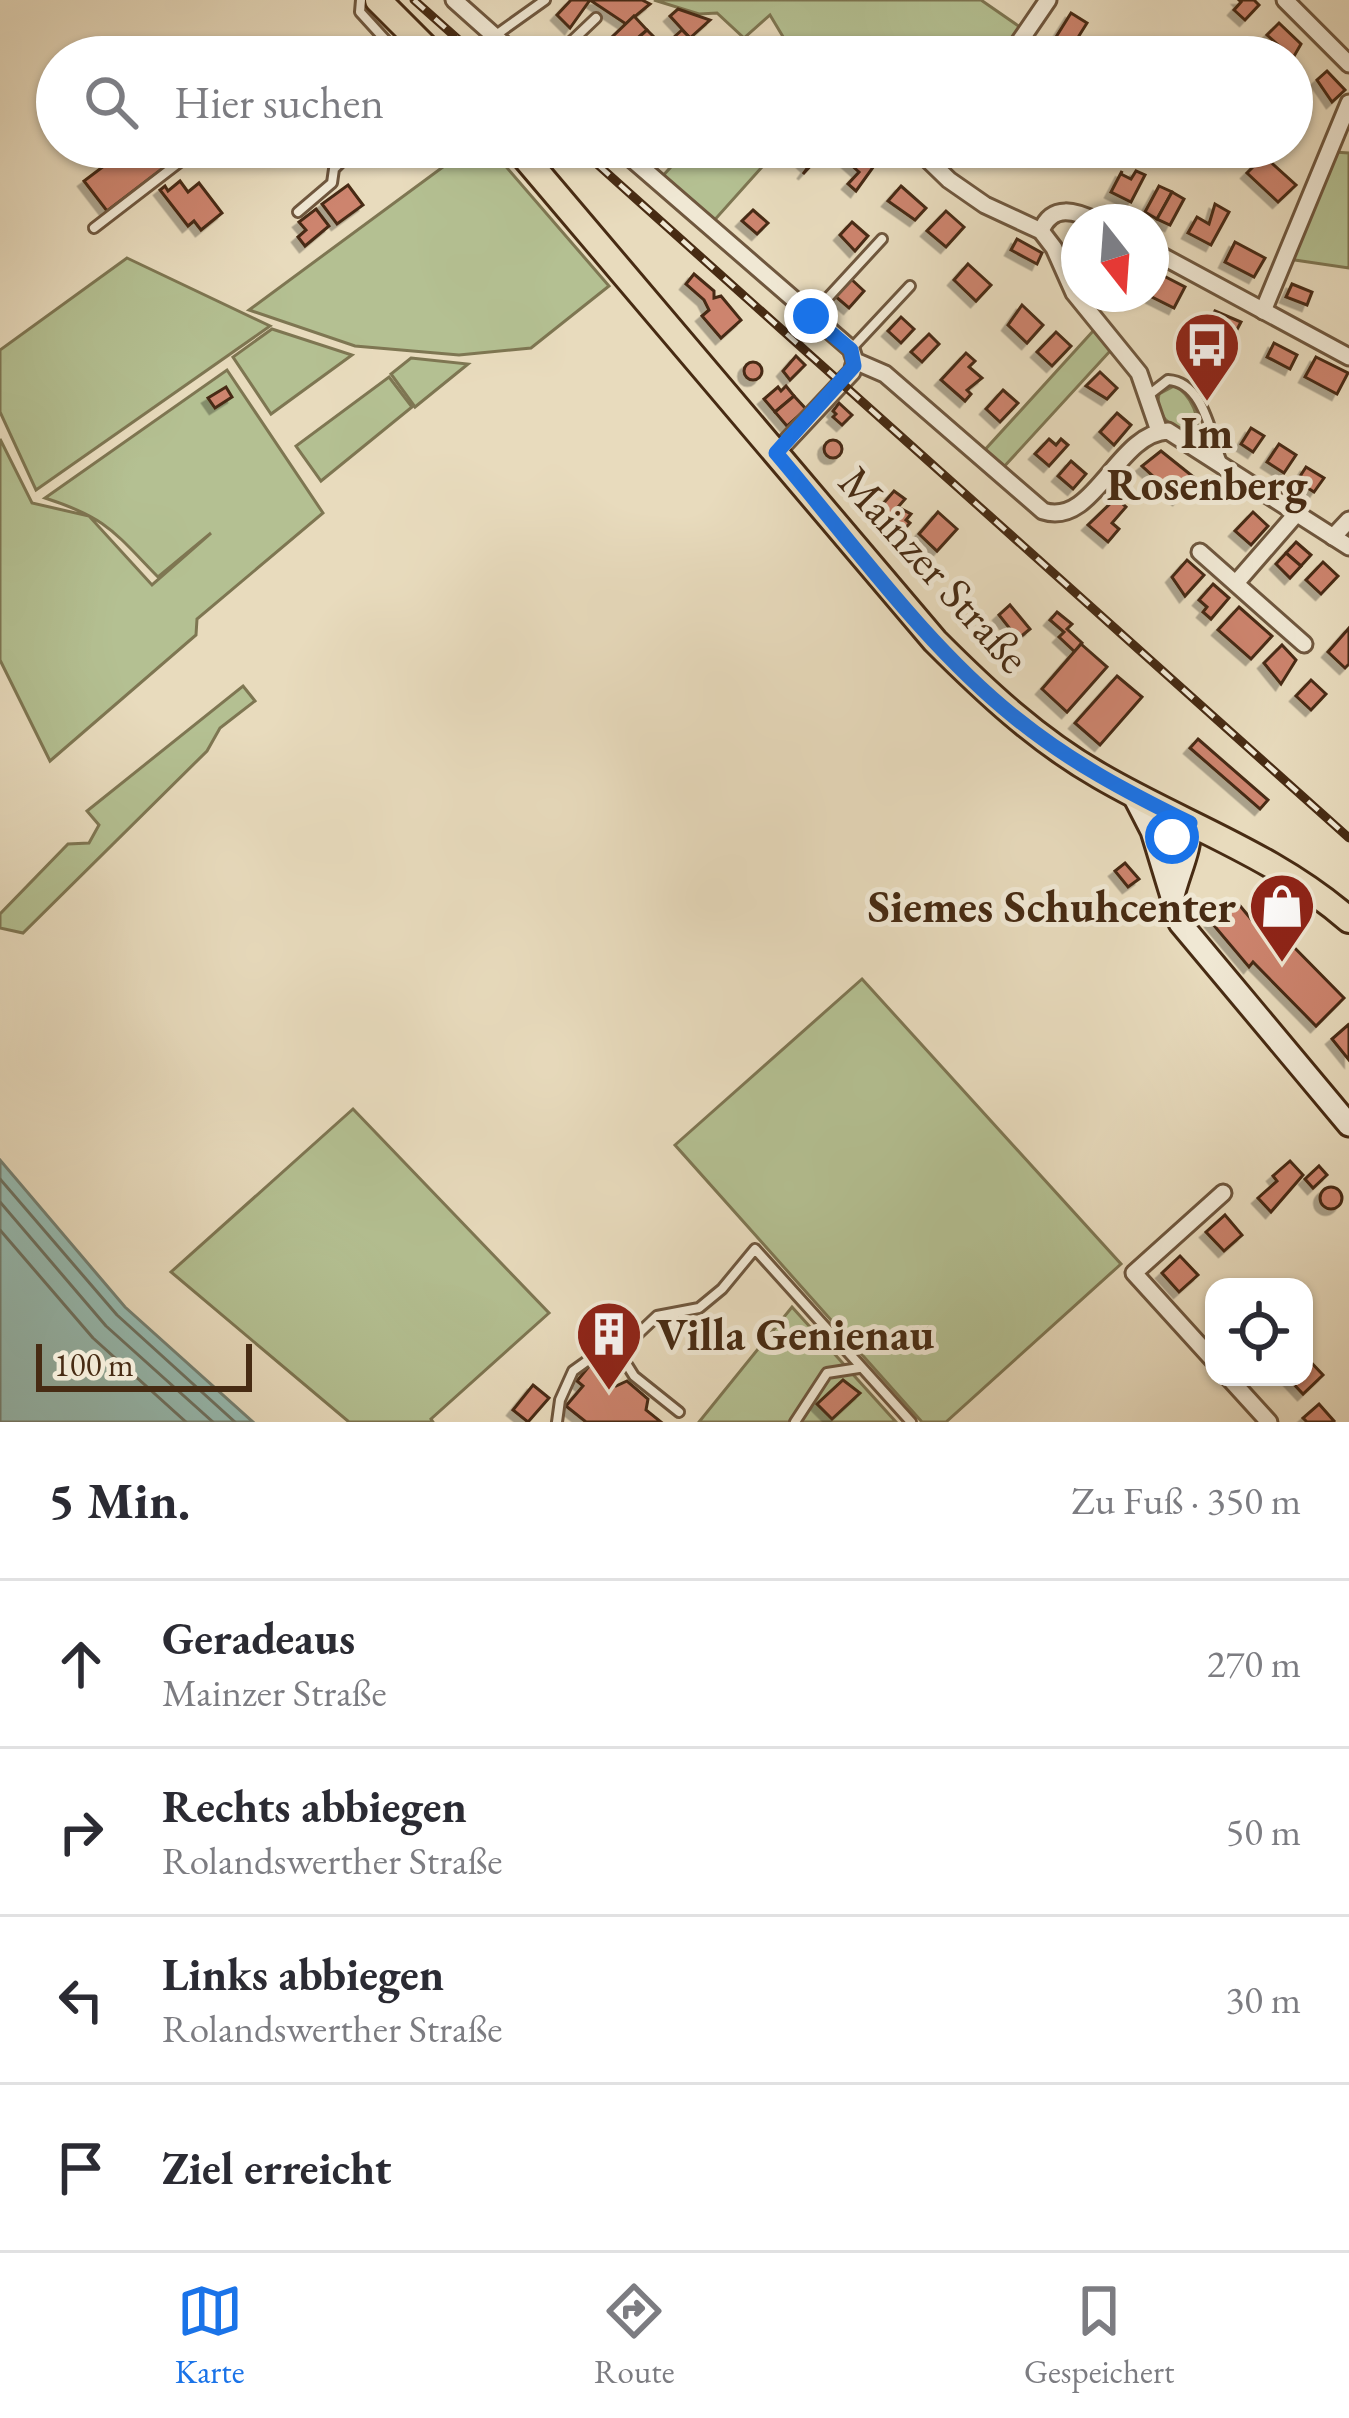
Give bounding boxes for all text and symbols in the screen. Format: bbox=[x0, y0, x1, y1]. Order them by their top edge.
search box bbox=[36, 36, 1313, 168]
icon: search bbox=[78, 69, 144, 135]
text: Hier suchen bbox=[174, 73, 384, 131]
north arrow bbox=[1061, 204, 1169, 312]
route end bbox=[784, 289, 838, 343]
bus stop icon: Im Rosenberg bbox=[1172, 310, 1242, 404]
place label: Im Rosenberg bbox=[1106, 403, 1308, 514]
street label: Mainzer Straße bbox=[827, 453, 1043, 685]
route start bbox=[1145, 810, 1199, 864]
shop icon: Siemes Schuhcenter bbox=[1247, 871, 1317, 965]
place label: Siemes Schuhcenter bbox=[868, 877, 1236, 935]
map controls bbox=[1205, 1278, 1313, 1386]
button: locate bbox=[1205, 1278, 1313, 1386]
building icon: Villa Genienau bbox=[574, 1299, 644, 1393]
place label: Villa Genienau bbox=[656, 1305, 935, 1363]
scale bar bbox=[36, 1338, 252, 1391]
text: 100 m bbox=[54, 1343, 134, 1386]
text: 5 Min. bbox=[48, 1467, 190, 1533]
text: Zu Fuß · 350 m bbox=[1071, 1475, 1301, 1526]
text: Geradeaus bbox=[162, 1609, 355, 1667]
icon: ahead bbox=[48, 1631, 114, 1697]
text: 270 m bbox=[1207, 1638, 1301, 1689]
text: Mainzer Straße bbox=[162, 1667, 387, 1718]
text: Rechts abbiegen bbox=[162, 1777, 467, 1835]
icon: right bbox=[48, 1799, 114, 1865]
text: 50 m bbox=[1225, 1806, 1301, 1857]
text: Rolandswerther Straße bbox=[162, 1835, 503, 1886]
text: Links abbiegen bbox=[162, 1945, 444, 2003]
icon: left bbox=[48, 1967, 114, 2033]
text: 30 m bbox=[1225, 1974, 1301, 2025]
text: Rolandswerther Straße bbox=[162, 2003, 503, 2054]
icon: arrive bbox=[48, 2135, 114, 2201]
text: Ziel erreicht bbox=[162, 2139, 391, 2197]
tab: Karte bbox=[175, 2278, 245, 2393]
tab: Route bbox=[594, 2278, 675, 2393]
tab: Gespeichert bbox=[1024, 2278, 1174, 2393]

